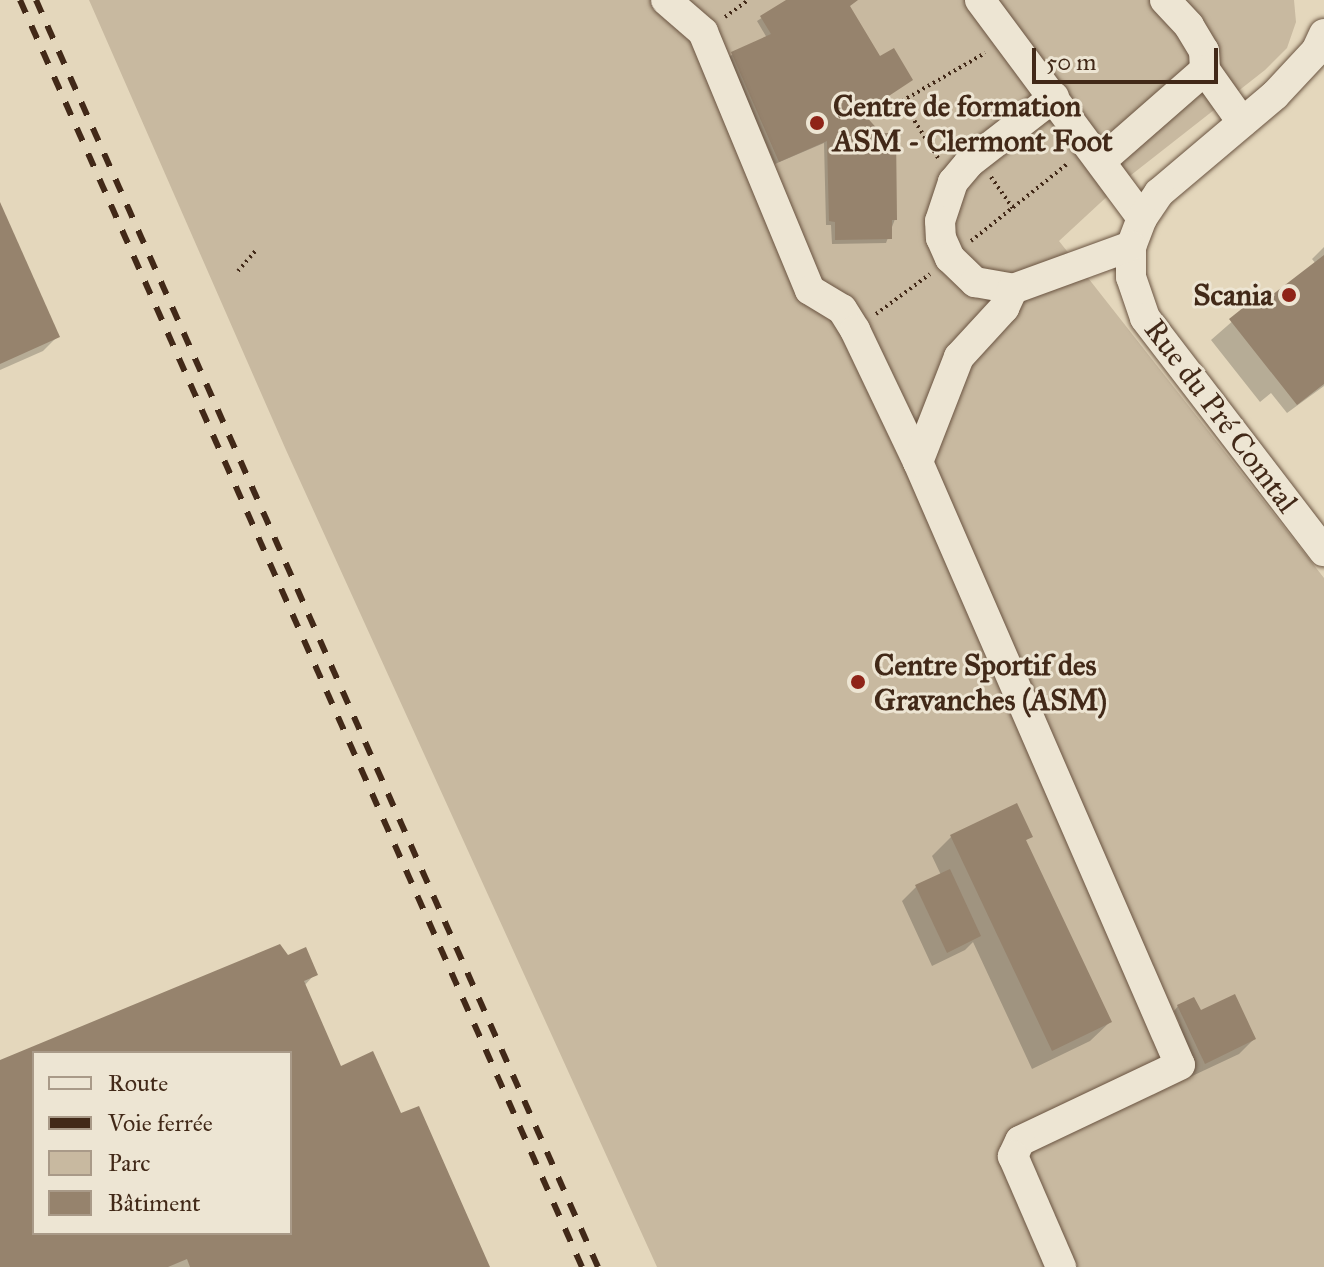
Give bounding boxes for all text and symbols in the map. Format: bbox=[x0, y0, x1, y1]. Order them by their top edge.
scale bar bbox=[1036, 32, 1222, 82]
text: 50 m bbox=[1046, 47, 1096, 77]
place label: Centre de formation ASM - Clermont Foot bbox=[833, 88, 1113, 158]
marker: Centre de formation ASM - Clermont Foot bbox=[808, 114, 826, 132]
place label: Scania bbox=[1193, 277, 1273, 313]
marker: Scania bbox=[1280, 286, 1298, 304]
street label: Rue du Pré Comtal bbox=[1137, 312, 1305, 520]
place label: Centre Sportif des Gravanches (ASM) bbox=[874, 647, 1107, 718]
marker: Centre Sportif des Gravanches (ASM) bbox=[849, 673, 867, 691]
legend bbox=[32, 1051, 292, 1235]
text: Route bbox=[108, 1068, 168, 1098]
text: Voie ferrée bbox=[108, 1108, 213, 1138]
text: Parc bbox=[108, 1148, 150, 1178]
text: Bâtiment bbox=[108, 1188, 201, 1218]

